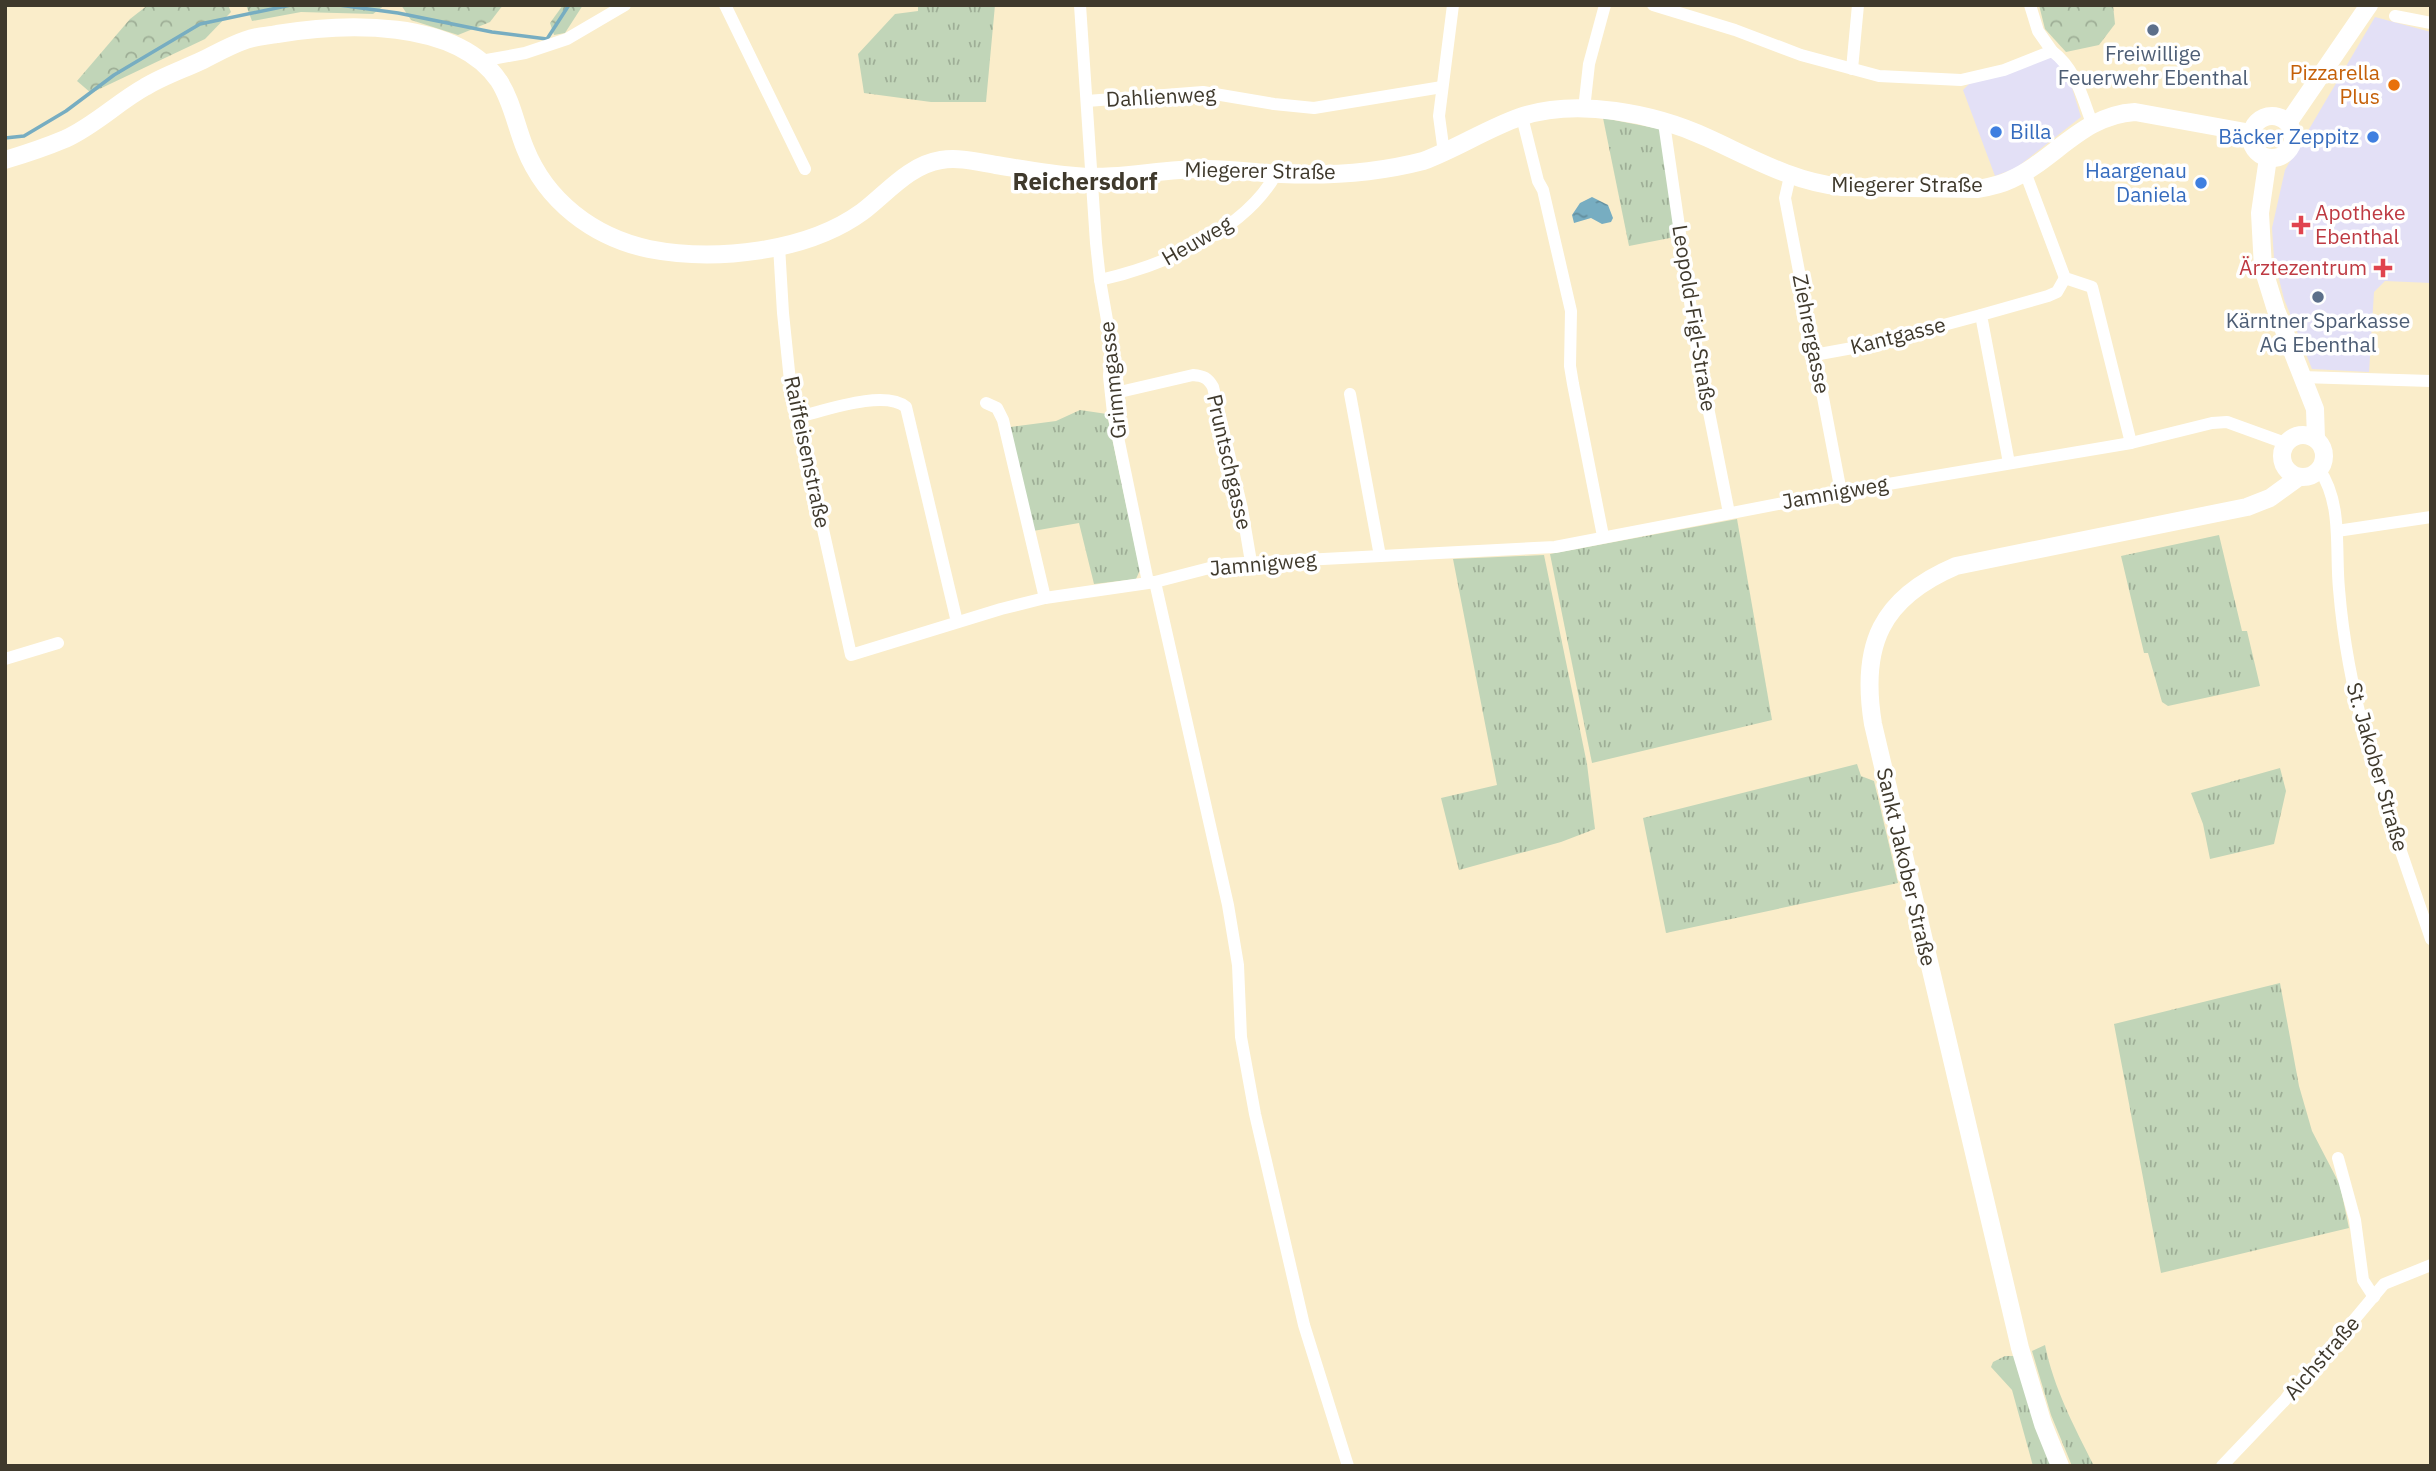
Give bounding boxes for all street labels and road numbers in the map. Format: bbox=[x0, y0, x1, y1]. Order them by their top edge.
street label: Dahlienweg bbox=[1105, 79, 1217, 113]
street label: Miegerer Straße bbox=[1184, 155, 1336, 185]
street label: Miegerer Straße bbox=[1831, 170, 1983, 198]
street label: Heuweg bbox=[1156, 209, 1237, 271]
street label: Leopold-Figl-Straße bbox=[1666, 222, 1724, 413]
street label: Ziehrergasse bbox=[1787, 272, 1837, 396]
street label: Kantgasse bbox=[1847, 310, 1948, 360]
street label: Grimmgasse bbox=[1092, 320, 1132, 440]
street label: Raiffeisenstraße bbox=[778, 373, 838, 530]
street label: Pruntschgasse bbox=[1201, 391, 1259, 532]
street label: Jamnigweg bbox=[1780, 469, 1890, 515]
street label: Jamnigweg bbox=[1208, 544, 1318, 582]
street label: St. Jakober Straße bbox=[2340, 679, 2415, 854]
street label: Sankt Jakober Straße bbox=[1871, 765, 1943, 969]
street label: Aichstraße bbox=[2277, 1309, 2365, 1405]

